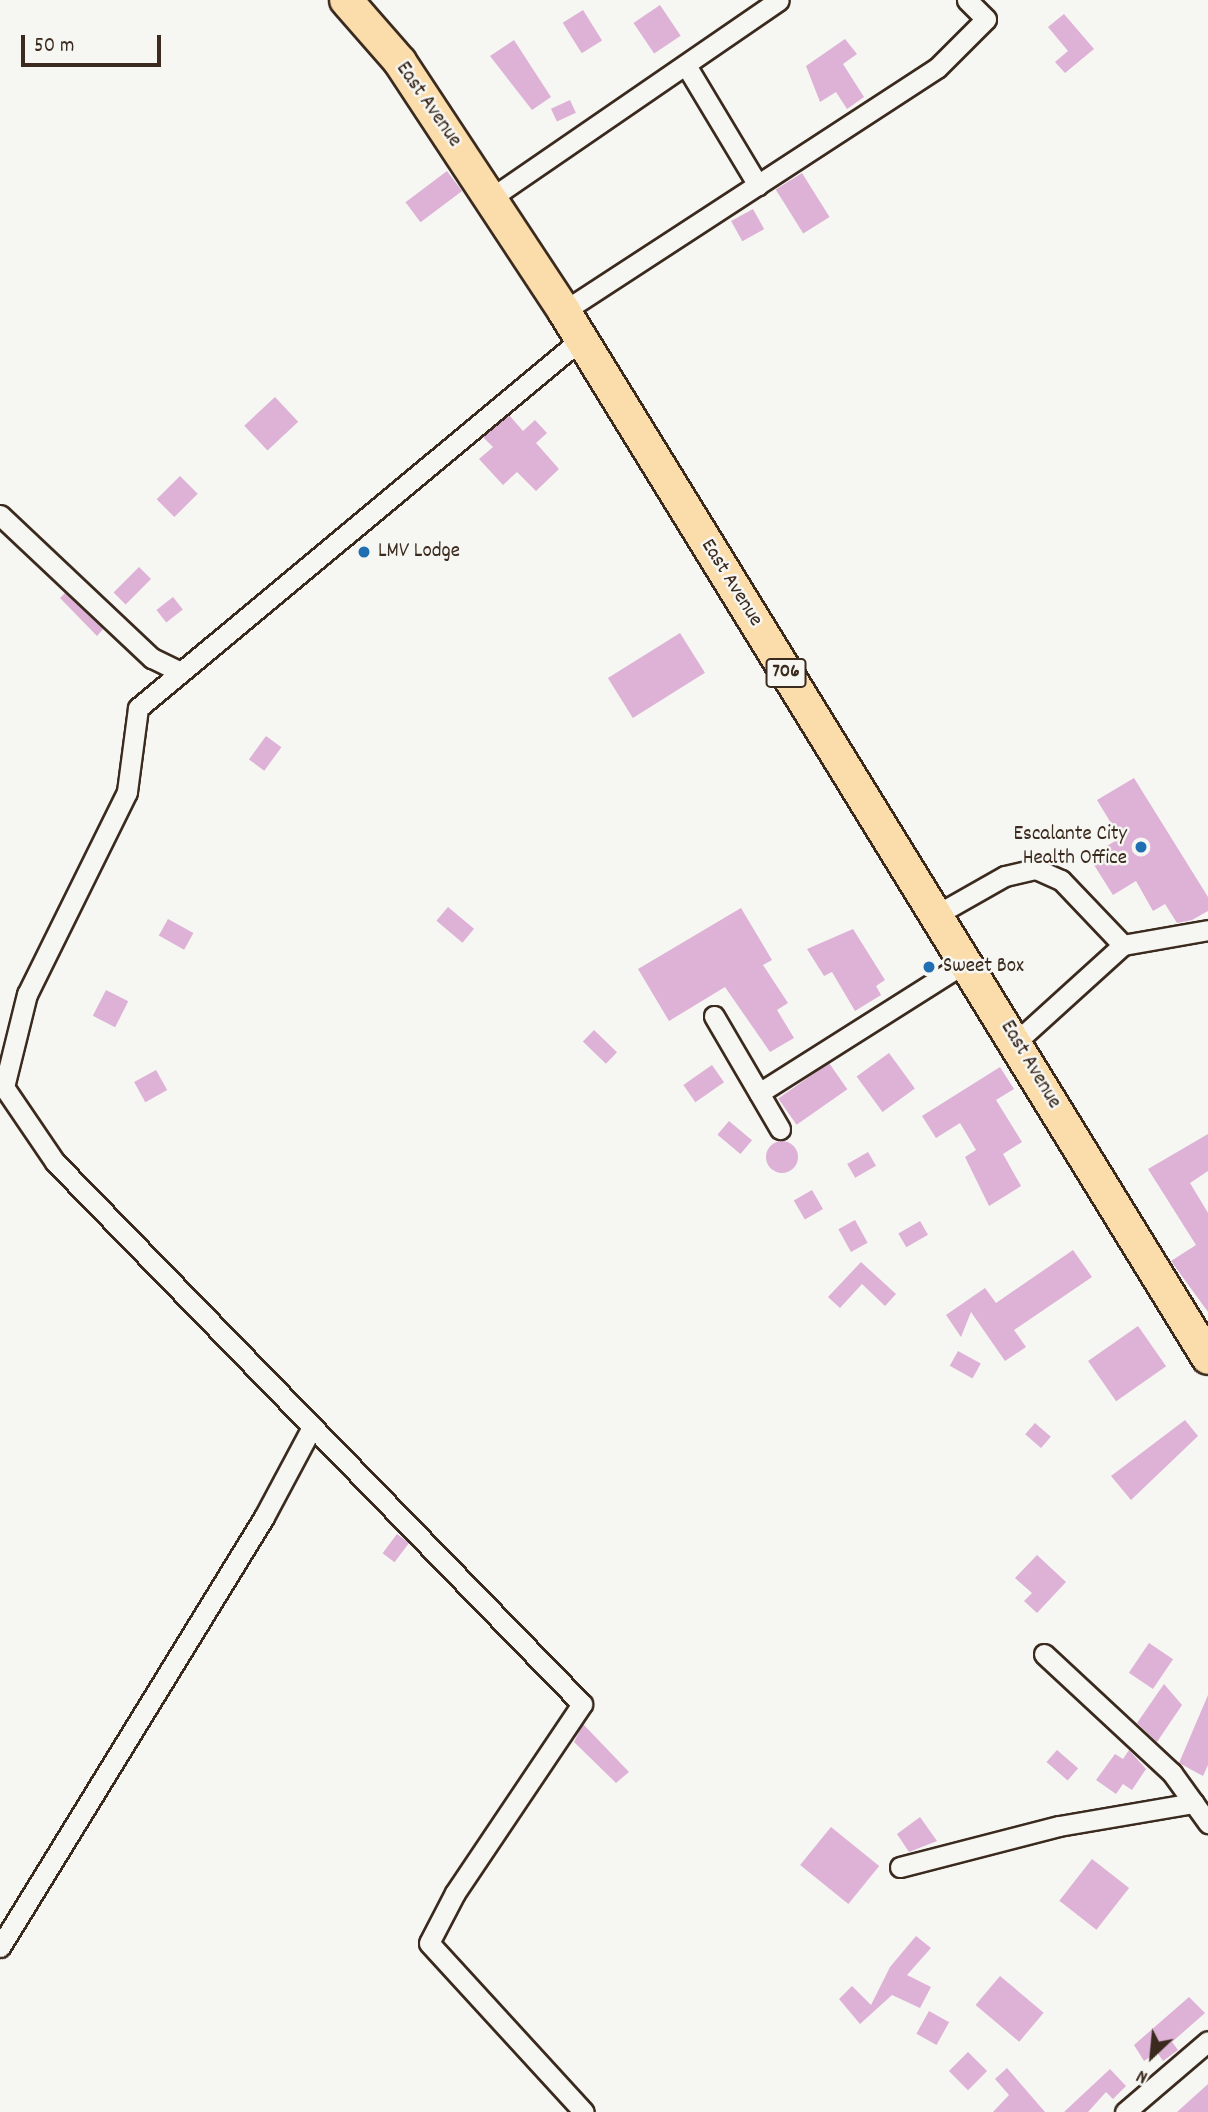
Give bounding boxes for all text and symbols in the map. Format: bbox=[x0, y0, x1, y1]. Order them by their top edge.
scale bar bbox=[24, 21, 164, 65]
text: 50 m bbox=[34, 32, 74, 62]
street label: East Avenue bbox=[390, 58, 466, 152]
street label: East Avenue bbox=[694, 535, 768, 631]
place label: LMV Lodge bbox=[378, 539, 460, 565]
marker: LMV Lodge bbox=[356, 544, 372, 560]
road number: 706 bbox=[765, 658, 807, 688]
place label: Escalante City Health Office bbox=[1014, 822, 1127, 872]
marker: Escalante City Health Office bbox=[1133, 839, 1149, 855]
place label: Sweet Box bbox=[943, 954, 1024, 980]
marker: Sweet Box bbox=[921, 959, 937, 975]
street label: East Avenue bbox=[994, 1016, 1066, 1114]
north arrow bbox=[1117, 2021, 1187, 2091]
text: N bbox=[1132, 2061, 1153, 2090]

